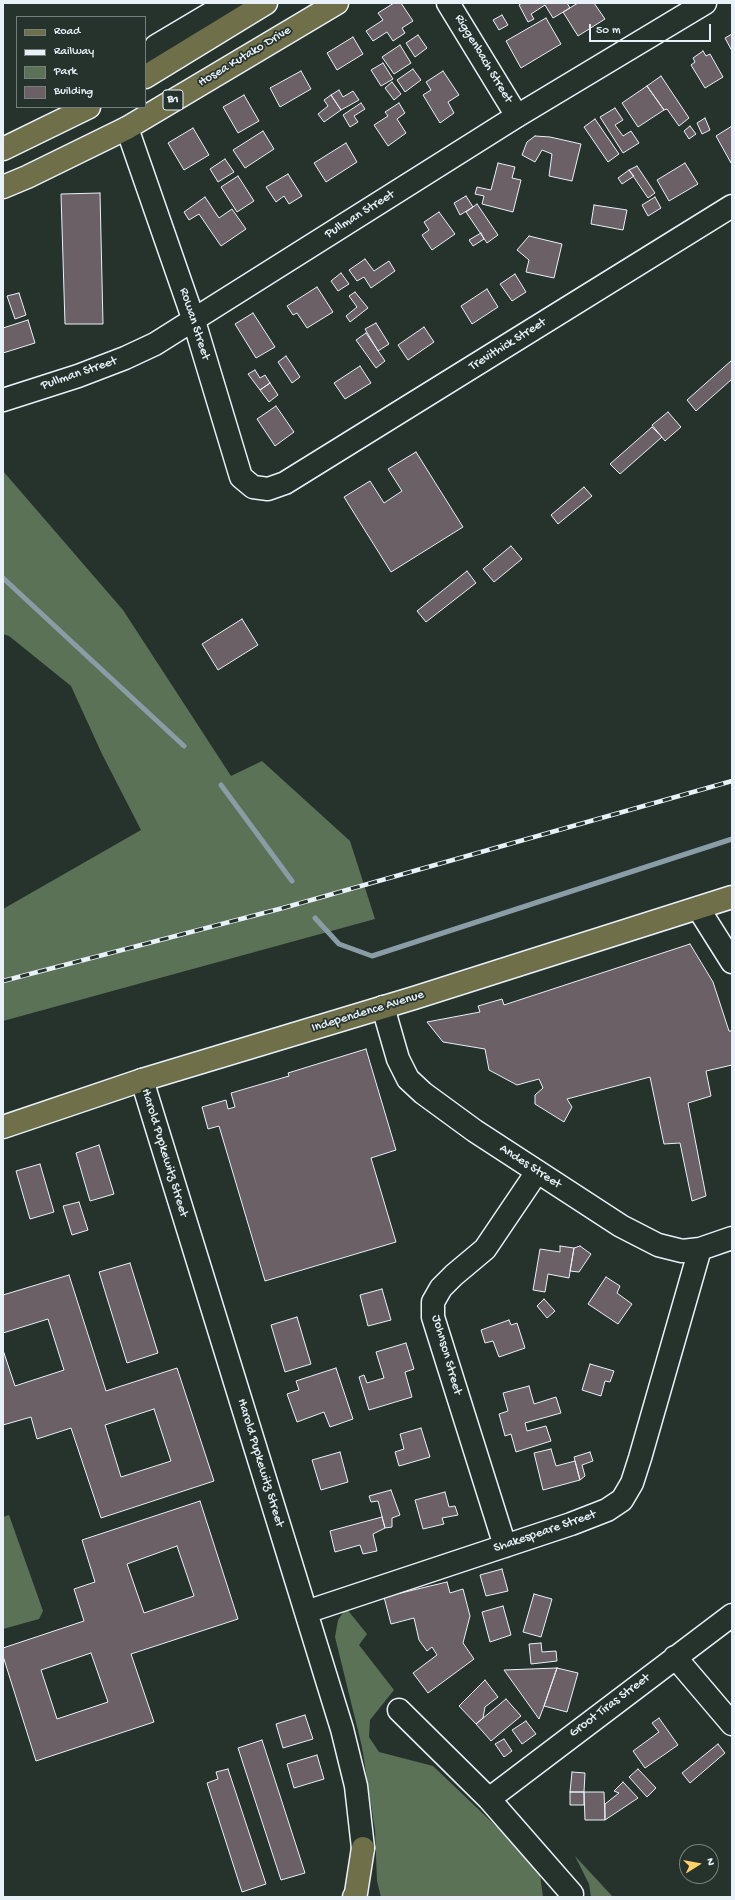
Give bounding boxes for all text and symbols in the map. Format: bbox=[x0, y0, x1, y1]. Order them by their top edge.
street label: Riggenbach Street bbox=[450, 12, 516, 106]
legend bbox=[16, 16, 146, 108]
scale bar bbox=[591, 16, 713, 42]
street label: Hosea Kutako Drive bbox=[196, 23, 294, 91]
text: 50 m bbox=[596, 24, 621, 38]
text: Road bbox=[54, 25, 80, 39]
text: Railway bbox=[54, 45, 94, 59]
text: Park bbox=[54, 65, 77, 79]
text: Building bbox=[54, 85, 93, 99]
road number: B1 bbox=[163, 90, 183, 110]
street label: Pullman Street bbox=[322, 187, 398, 243]
street label: Rowan Street bbox=[175, 286, 213, 362]
street label: Trevithick Street bbox=[467, 315, 549, 375]
street label: Pullman Street bbox=[39, 354, 119, 394]
street label: Independence Avenue bbox=[310, 987, 426, 1037]
street label: Harold Pupkewitz Street bbox=[137, 1087, 191, 1219]
street label: Andes Street bbox=[496, 1141, 564, 1193]
street label: Johnson Street bbox=[427, 1313, 465, 1397]
street label: Harold Pupkewitz Street bbox=[233, 1397, 287, 1529]
street label: Shakespeare Street bbox=[492, 1507, 598, 1557]
street label: Groot Tiras Street bbox=[567, 1671, 653, 1741]
north arrow bbox=[679, 1844, 719, 1884]
text: N bbox=[703, 1857, 716, 1867]

